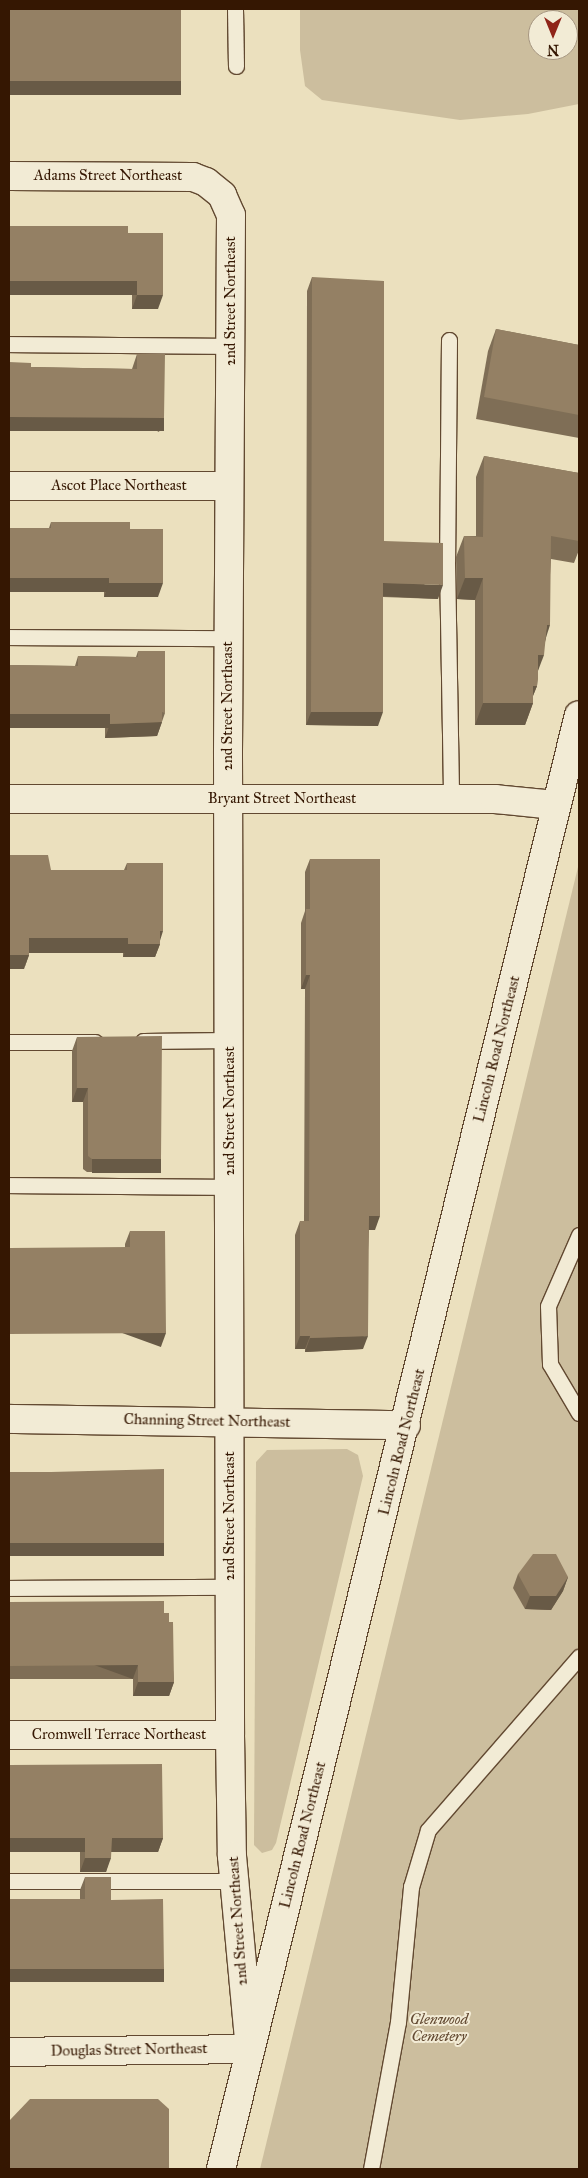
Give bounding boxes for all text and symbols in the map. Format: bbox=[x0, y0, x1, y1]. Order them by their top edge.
north arrow bbox=[528, 10, 578, 60]
text: N bbox=[547, 41, 559, 58]
street label: Adams Street Northeast bbox=[34, 167, 182, 185]
street label: 2nd Street Northeast bbox=[222, 236, 240, 366]
street label: Ascot Place Northeast bbox=[51, 477, 187, 495]
street label: 2nd Street Northeast bbox=[219, 641, 237, 771]
street label: Bryant Street Northeast bbox=[208, 790, 356, 808]
street label: Lincoln Road Northeast bbox=[470, 974, 524, 1124]
street label: 2nd Street Northeast bbox=[221, 1046, 239, 1176]
street label: Lincoln Road Northeast bbox=[375, 1367, 429, 1517]
street label: Channing Street Northeast bbox=[123, 1411, 291, 1431]
street label: 2nd Street Northeast bbox=[221, 1451, 239, 1581]
street label: Cromwell Terrace Northeast bbox=[32, 1726, 206, 1744]
street label: Lincoln Road Northeast bbox=[276, 1760, 330, 1910]
street label: 2nd Street Northeast bbox=[225, 1856, 251, 1986]
park label: Glenwood Cemetery bbox=[410, 2010, 468, 2045]
street label: Douglas Street Northeast bbox=[50, 2040, 208, 2060]

